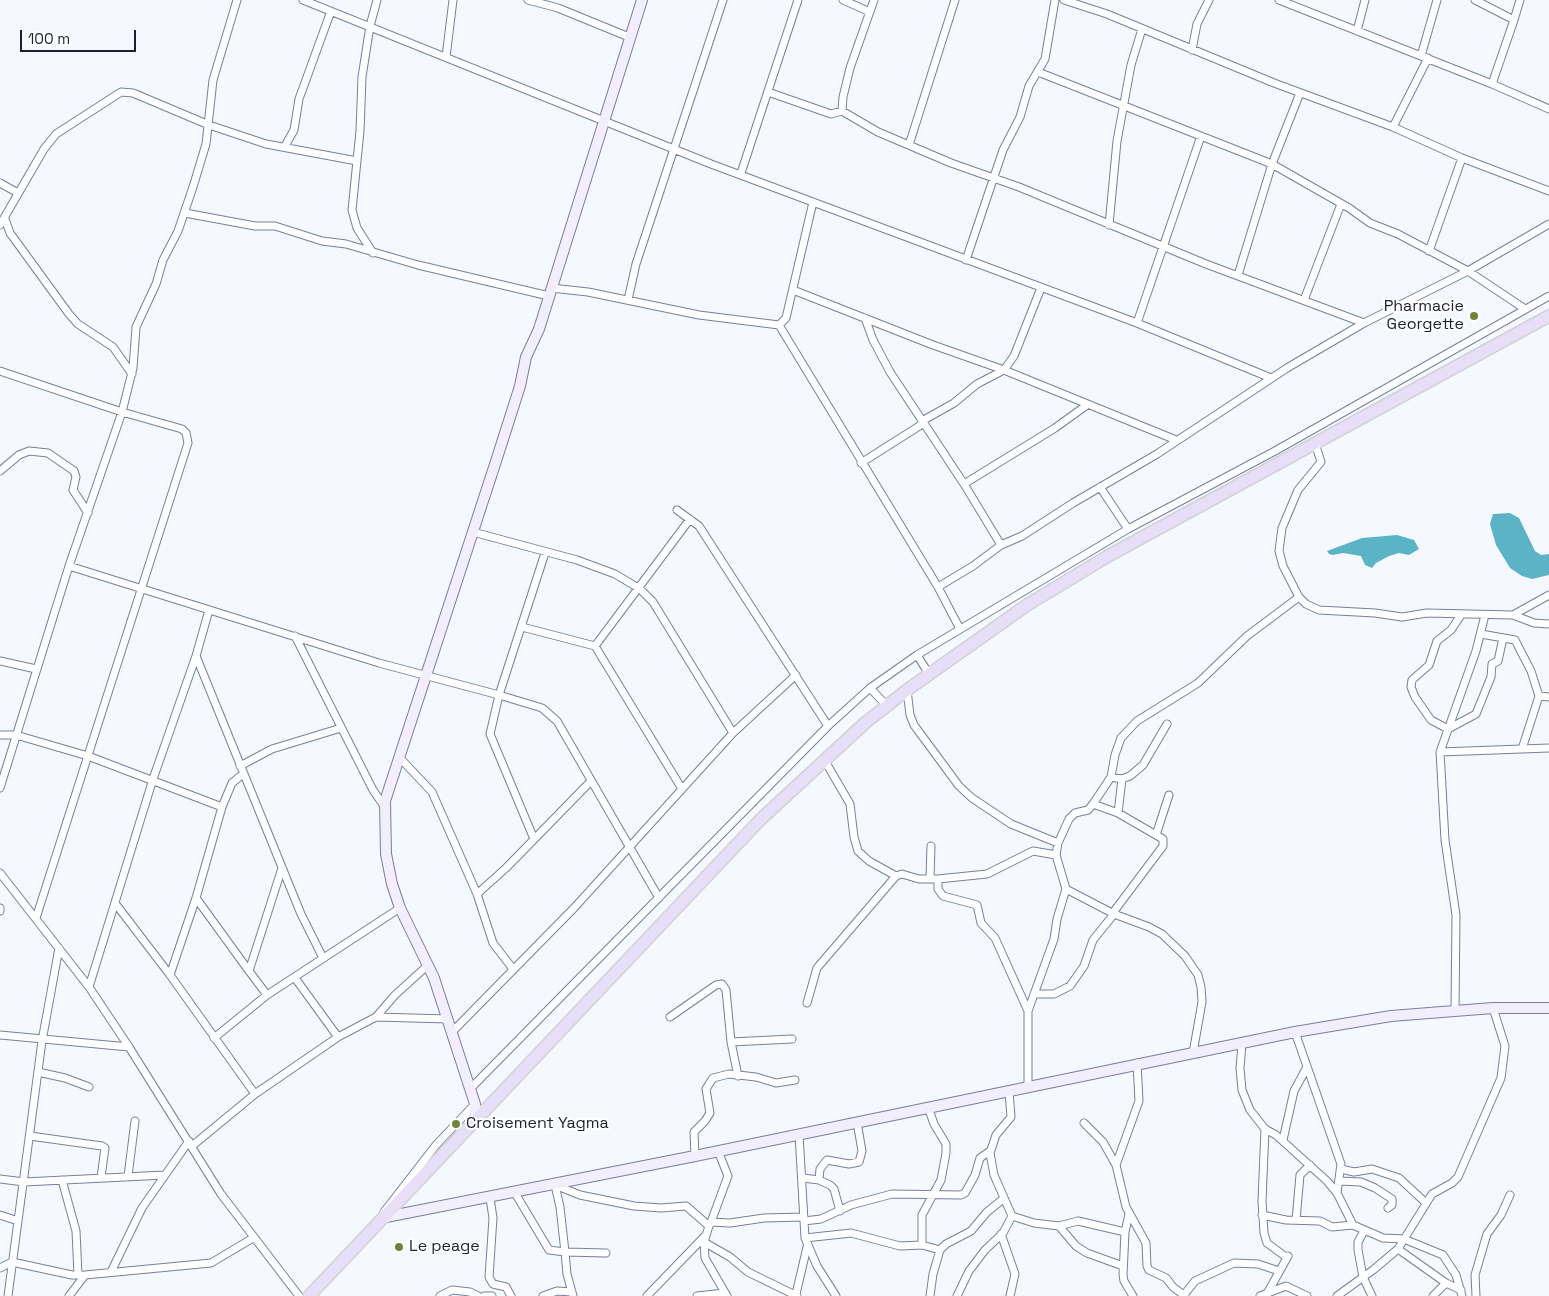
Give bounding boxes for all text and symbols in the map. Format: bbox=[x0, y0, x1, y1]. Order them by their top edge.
scale bar bbox=[22, 20, 139, 52]
text: 100 m bbox=[28, 29, 70, 48]
place label: Pharmacie Georgette bbox=[1384, 297, 1464, 335]
marker: Pharmacie Georgette bbox=[1468, 310, 1480, 322]
place label: Croisement Yagma bbox=[466, 1114, 609, 1134]
marker: Croisement Yagma bbox=[450, 1118, 462, 1130]
place label: Le peage bbox=[409, 1237, 480, 1257]
marker: Le peage bbox=[393, 1241, 405, 1253]

